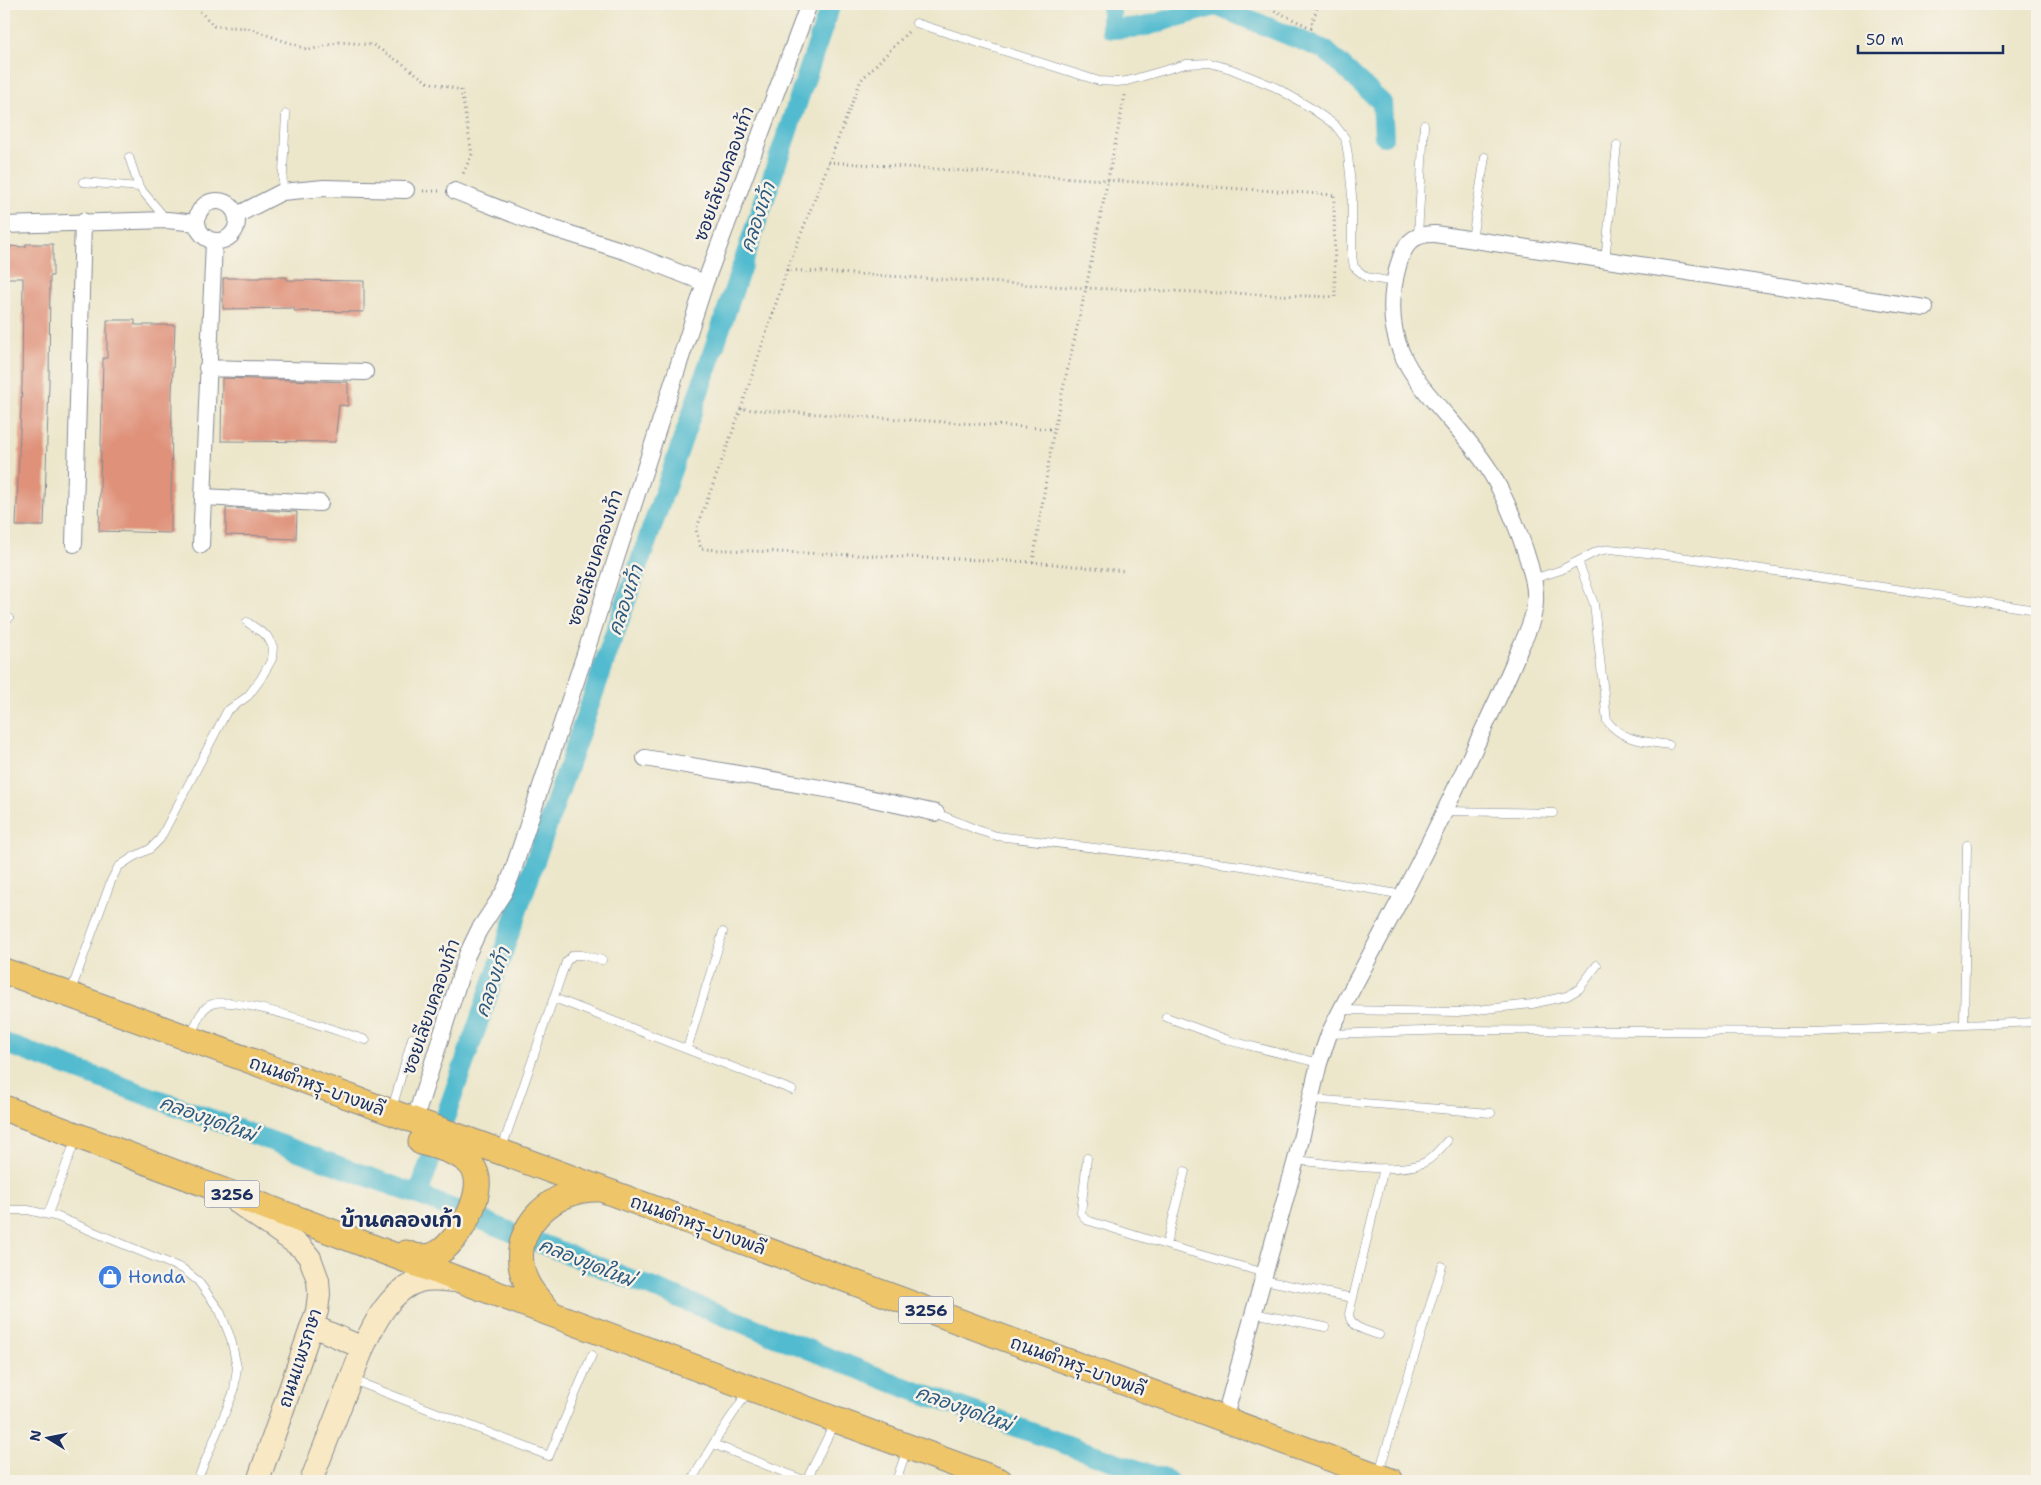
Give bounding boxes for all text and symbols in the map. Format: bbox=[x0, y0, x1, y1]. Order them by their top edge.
scale bar bbox=[1858, 22, 2004, 54]
text: 50 m bbox=[1866, 30, 1904, 50]
street label: ซอยเลียบคลองเก้า bbox=[690, 104, 758, 244]
water label: คลองเก้า bbox=[735, 179, 779, 255]
street label: ซอยเลียบคลองเก้า bbox=[563, 487, 627, 629]
water label: คลองเก้า bbox=[603, 562, 647, 638]
street label: ซอยเลียบคลองเก้า bbox=[397, 936, 465, 1078]
water label: คลองเก้า bbox=[469, 943, 516, 1020]
street label: ถนนตำหรุ-บางพลี bbox=[245, 1050, 388, 1124]
water label: คลองขุดใหม่ bbox=[156, 1090, 263, 1151]
road number: 3256 bbox=[204, 1180, 260, 1208]
street label: ถนนตำหรุ-บางพลี bbox=[626, 1189, 769, 1263]
district label: บ้านคลองเก้า bbox=[340, 1207, 462, 1233]
water label: คลองขุดใหม่ bbox=[535, 1232, 642, 1296]
shop icon: Honda bbox=[97, 1264, 123, 1290]
place label: Honda bbox=[128, 1265, 185, 1289]
road number: 3256 bbox=[898, 1296, 954, 1324]
street label: ถนนแพรกษา bbox=[273, 1305, 327, 1411]
street label: ถนนตำหรุ-บางพลี bbox=[1006, 1330, 1149, 1404]
water label: คลองขุดใหม่ bbox=[912, 1380, 1019, 1441]
north arrow bbox=[22, 1412, 72, 1462]
text: N bbox=[25, 1429, 45, 1443]

